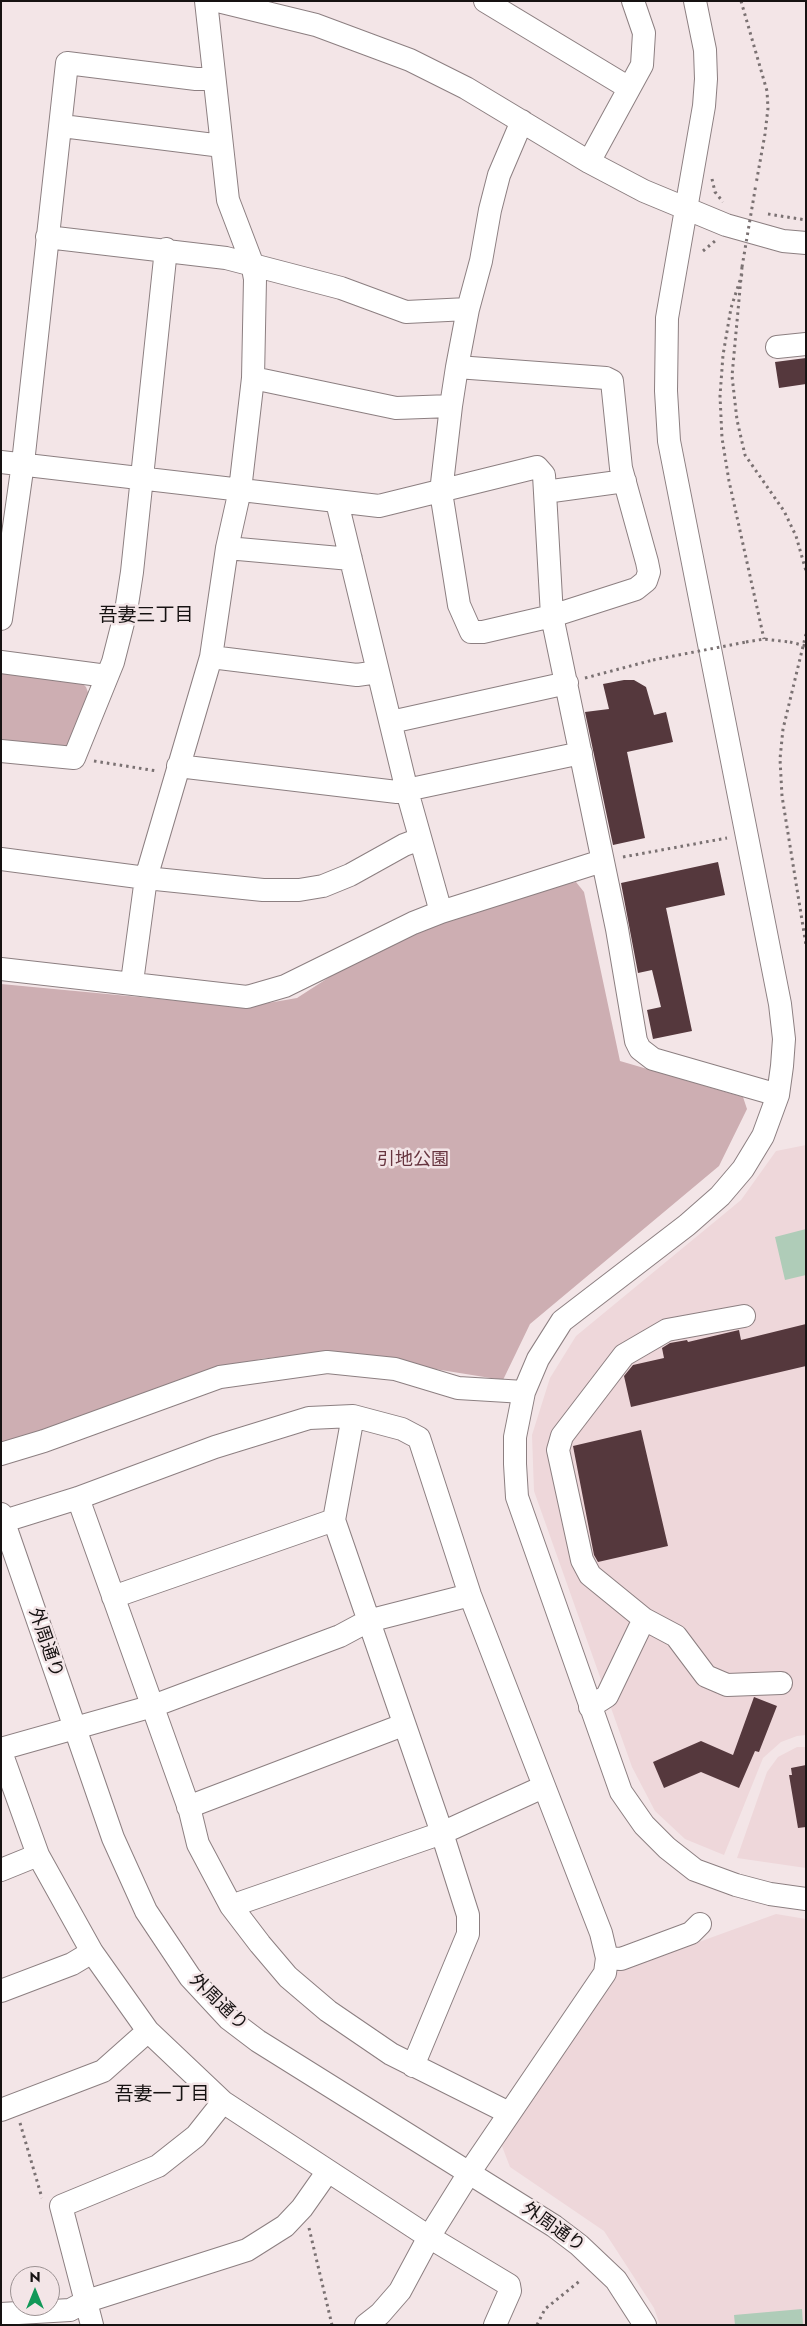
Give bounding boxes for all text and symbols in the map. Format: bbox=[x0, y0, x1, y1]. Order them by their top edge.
district label: 吾妻三丁目 bbox=[99, 605, 193, 627]
park label: 引地公園 bbox=[377, 1150, 449, 1172]
street label: 外周通り bbox=[23, 1605, 67, 1681]
street label: 外周通り bbox=[185, 1970, 251, 2036]
district label: 吾妻一丁目 bbox=[115, 2084, 209, 2106]
street label: 外周通り bbox=[517, 2199, 589, 2257]
north arrow bbox=[10, 2266, 60, 2316]
text: N bbox=[29, 2267, 41, 2287]

